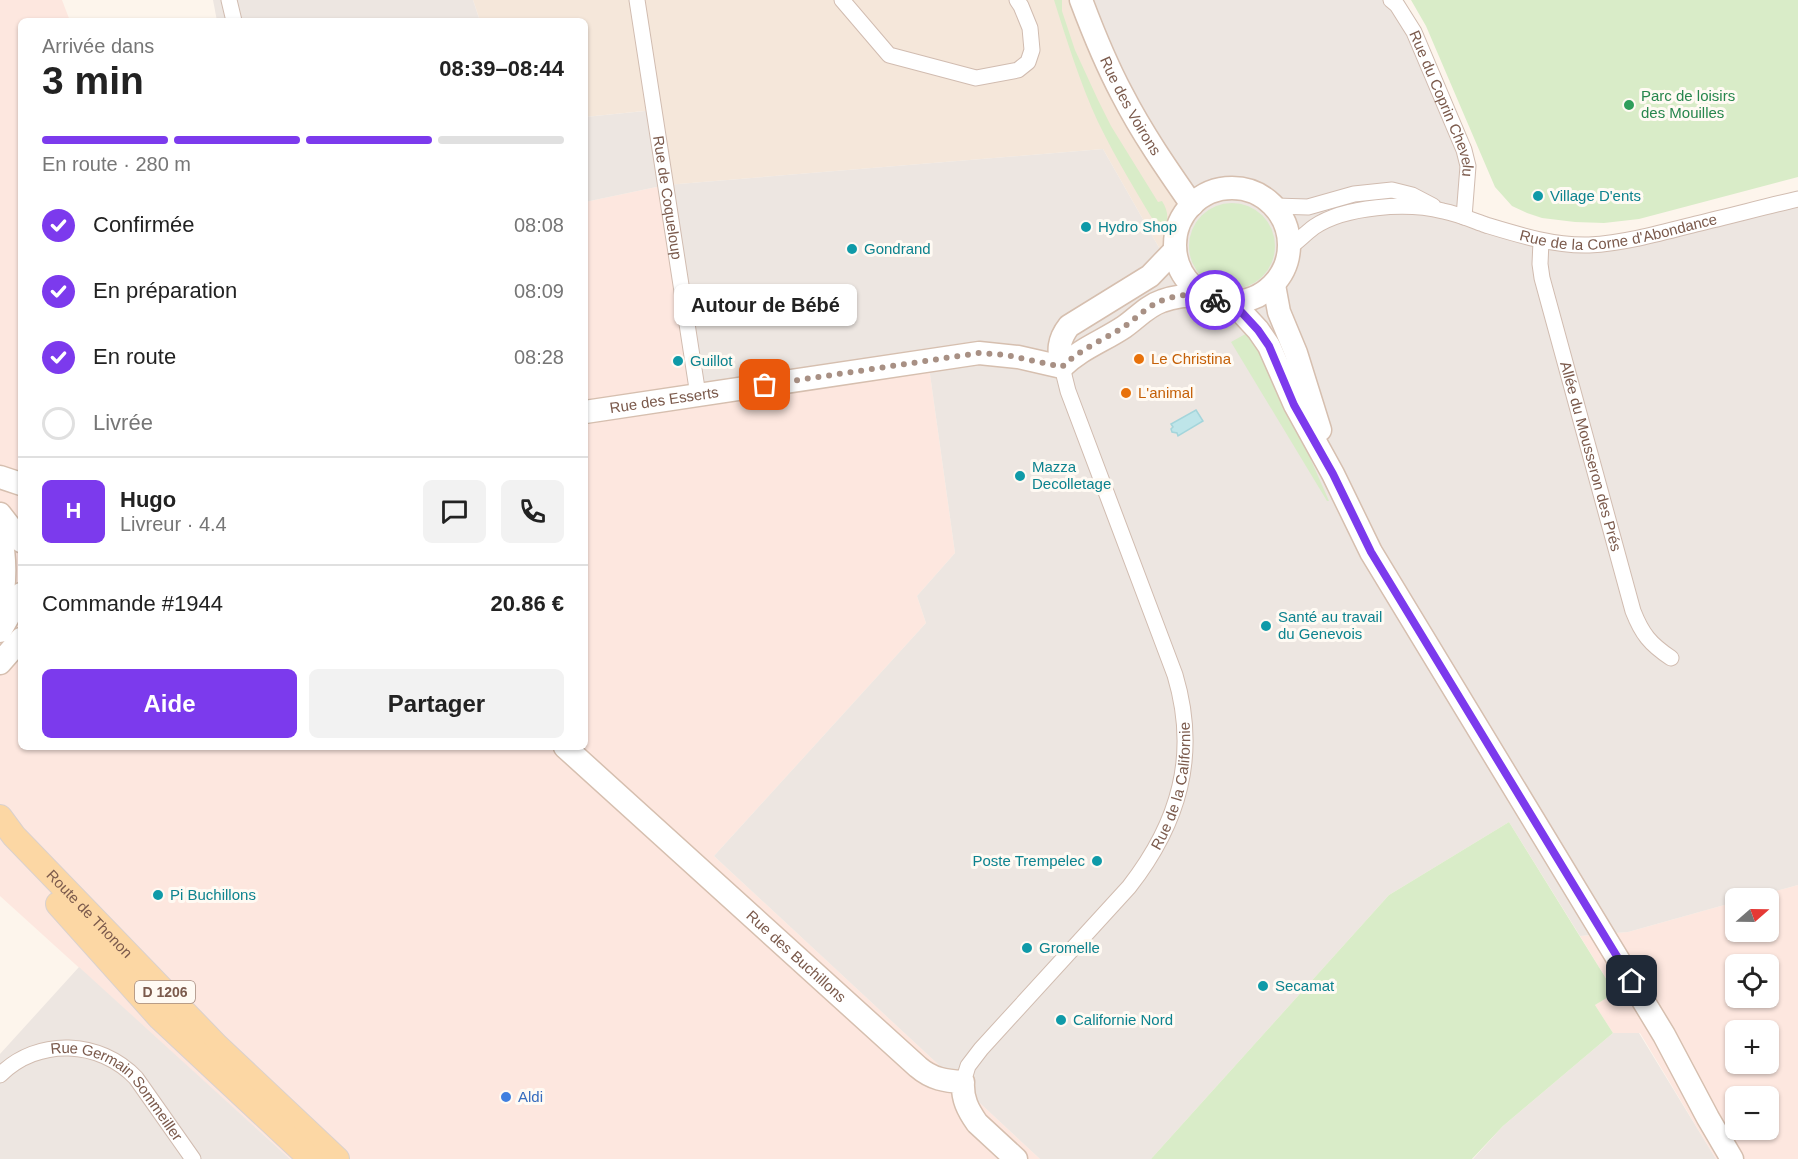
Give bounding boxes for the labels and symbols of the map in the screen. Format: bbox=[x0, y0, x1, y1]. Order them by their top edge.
street label: Rue du Coprin Chevelu bbox=[1406, 28, 1477, 177]
street label: Rue des Voirons bbox=[1097, 54, 1165, 158]
place label: Parc de loisirs des Mouilles bbox=[1641, 87, 1735, 121]
marker: Parc de loisirs des Mouilles bbox=[1622, 98, 1636, 112]
street label: Rue de Coqueloup bbox=[650, 134, 686, 261]
place label: Village D'ents bbox=[1550, 187, 1641, 204]
marker: Village D'ents bbox=[1531, 189, 1545, 203]
street label: Rue de la Corne d'Abondance bbox=[1518, 210, 1719, 253]
place label: Hydro Shop bbox=[1098, 218, 1177, 235]
marker: Hydro Shop bbox=[1079, 220, 1093, 234]
place label: Gondrand bbox=[864, 240, 931, 257]
marker: Gondrand bbox=[845, 242, 859, 256]
courier bbox=[1185, 270, 1245, 330]
callout: Autour de Bébé bbox=[674, 283, 856, 325]
place label: Le Christina bbox=[1151, 350, 1232, 367]
place label: Guillot bbox=[690, 352, 733, 369]
marker: Le Christina bbox=[1132, 352, 1146, 366]
marker: Guillot bbox=[671, 354, 685, 368]
pin bbox=[739, 359, 790, 410]
street label: Allée du Mousseron des Prés bbox=[1557, 359, 1625, 553]
street label: Rue des Esserts bbox=[608, 383, 720, 416]
place label: L'animal bbox=[1138, 384, 1193, 401]
marker: L'animal bbox=[1119, 386, 1133, 400]
place label: Mazza Decolletage bbox=[1032, 458, 1111, 492]
marker: Mazza Decolletage bbox=[1013, 469, 1027, 483]
place label: Santé au travail du Genevois bbox=[1278, 608, 1382, 642]
marker: Santé au travail du Genevois bbox=[1259, 619, 1273, 633]
street label: Rue de la Californie bbox=[1147, 722, 1193, 852]
place label: Poste Trempelec bbox=[972, 852, 1085, 869]
marker: Poste Trempelec bbox=[1090, 854, 1104, 868]
street label: Route de Thonon bbox=[43, 866, 136, 961]
place label: Pi Buchillons bbox=[170, 886, 256, 903]
marker: Pi Buchillons bbox=[151, 888, 165, 902]
north arrow bbox=[1725, 888, 1779, 942]
street label: Rue des Buchillons bbox=[743, 907, 850, 1006]
place label: Gromelle bbox=[1039, 939, 1100, 956]
marker: Gromelle bbox=[1020, 941, 1034, 955]
pin bbox=[1606, 955, 1657, 1006]
place label: Secamat bbox=[1275, 977, 1335, 994]
marker: Secamat bbox=[1256, 979, 1270, 993]
road number: D 1206 bbox=[135, 981, 195, 1003]
place label: Californie Nord bbox=[1073, 1011, 1173, 1028]
marker: Californie Nord bbox=[1054, 1013, 1068, 1027]
street label: Rue Germain Sommeiller bbox=[50, 1039, 186, 1144]
place label: Aldi bbox=[518, 1088, 543, 1105]
marker: Aldi bbox=[499, 1090, 513, 1104]

